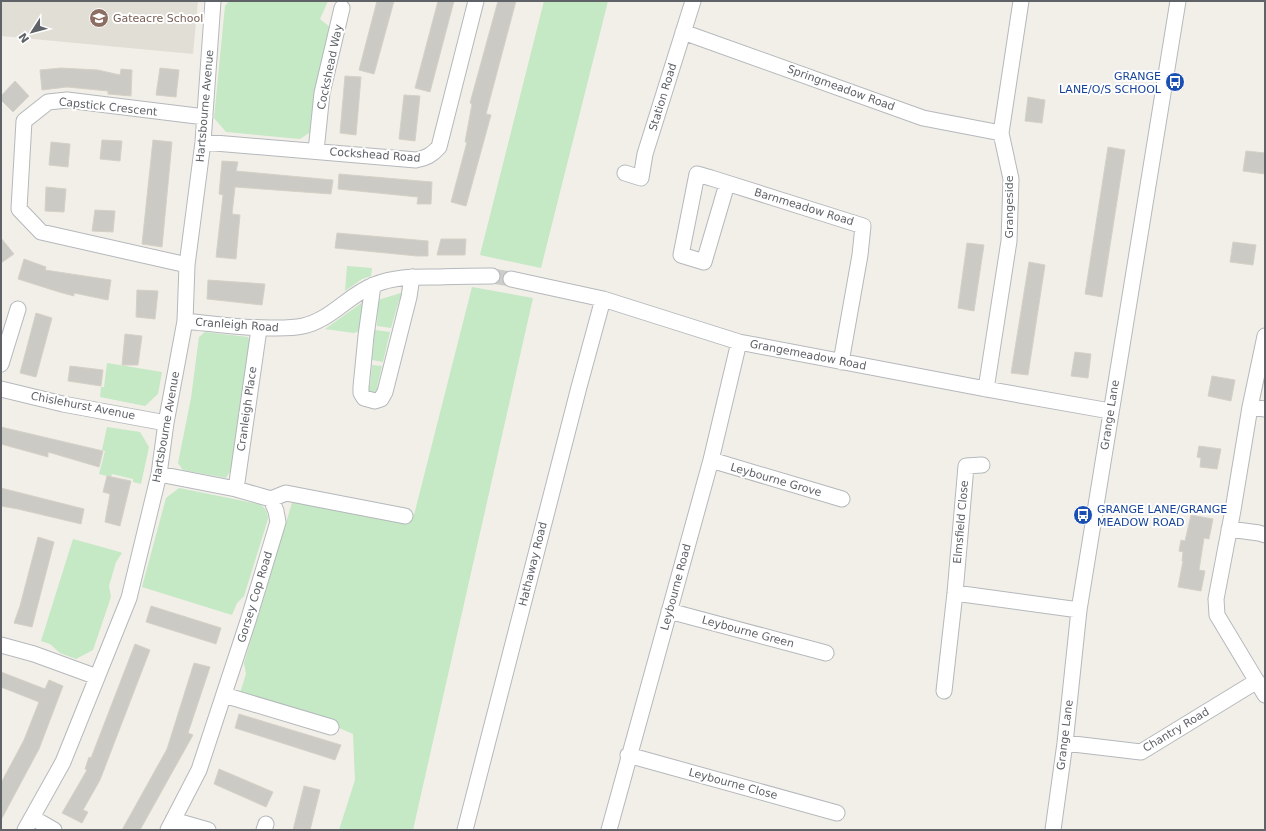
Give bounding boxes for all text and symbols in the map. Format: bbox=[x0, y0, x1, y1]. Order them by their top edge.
school or university icon: Gateacre School bbox=[88, 7, 110, 29]
north arrow bbox=[12, 12, 52, 52]
place label: Gateacre School bbox=[113, 12, 203, 25]
street label: Cockshead Way bbox=[315, 23, 345, 111]
text: N bbox=[16, 30, 32, 45]
street label: Hartsbourne Avenue bbox=[194, 49, 216, 163]
street label: Station Road bbox=[647, 62, 679, 132]
street label: Springmeadow Road bbox=[785, 62, 897, 114]
place label: GRANGE LANE/O/S SCHOOL bbox=[1059, 70, 1162, 96]
bus stop icon: GRANGE LANE/O/S SCHOOL bbox=[1164, 71, 1186, 93]
street label: Capstick Crescent bbox=[58, 95, 159, 119]
street label: Cockshead Road bbox=[329, 145, 421, 165]
street label: Grangeside bbox=[1003, 175, 1016, 239]
street label: Barnmeadow Road bbox=[753, 186, 855, 228]
street label: Cranleigh Road bbox=[195, 316, 279, 334]
street label: Grangemeadow Road bbox=[749, 337, 867, 373]
street label: Cranleigh Place bbox=[235, 366, 259, 452]
street label: Hartsbourne Avenue bbox=[150, 370, 182, 484]
street label: Grange Lane bbox=[1098, 379, 1122, 451]
street label: Chislehurst Avenue bbox=[30, 389, 137, 423]
street label: Leybourne Grove bbox=[729, 461, 823, 499]
street label: Elmsfield Close bbox=[951, 480, 971, 564]
place label: GRANGE LANE/GRANGE MEADOW ROAD bbox=[1097, 503, 1227, 529]
bus stop icon: GRANGE LANE/GRANGE MEADOW ROAD bbox=[1072, 504, 1094, 526]
street label: Hathaway Road bbox=[516, 521, 550, 607]
street label: Leybourne Road bbox=[658, 542, 694, 632]
street label: Gorsey Cop Road bbox=[235, 550, 275, 644]
street label: Leybourne Green bbox=[701, 613, 795, 651]
street label: Grange Lane bbox=[1054, 699, 1076, 771]
street label: Chantry Road bbox=[1141, 705, 1211, 755]
street label: Leybourne Close bbox=[687, 766, 779, 802]

